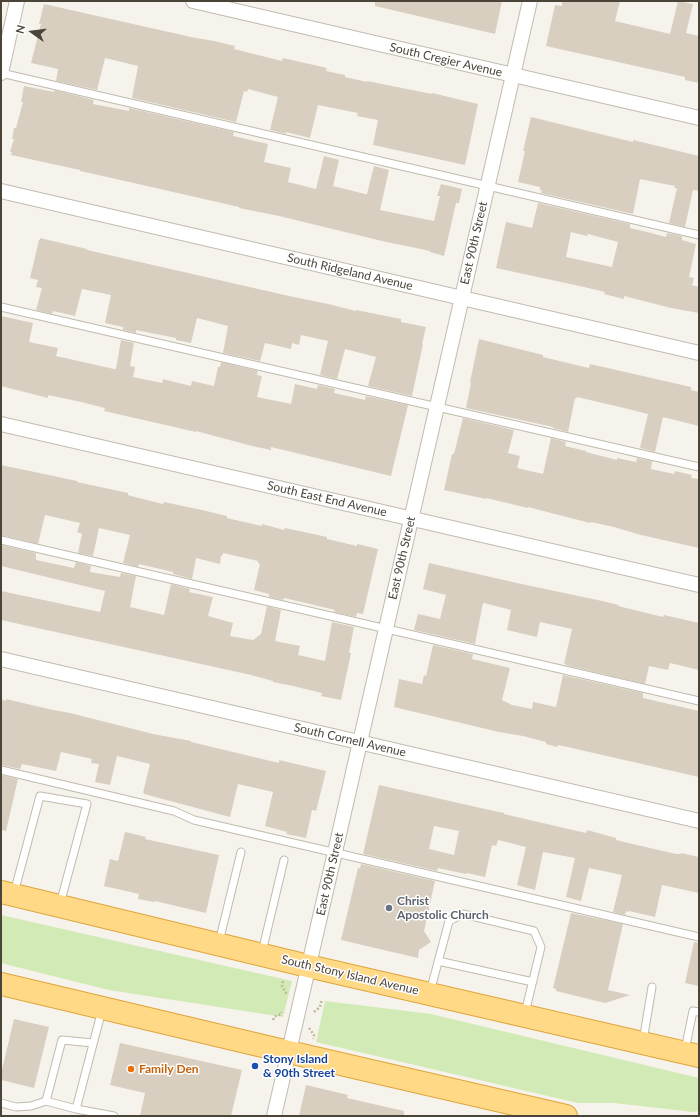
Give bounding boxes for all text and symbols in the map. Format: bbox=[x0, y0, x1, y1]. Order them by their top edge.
north arrow bbox=[12, 12, 52, 52]
text: N bbox=[13, 23, 27, 35]
street label: South Cregier Avenue bbox=[388, 40, 504, 80]
street label: East 90th Street bbox=[457, 200, 491, 286]
street label: South Ridgeland Avenue bbox=[286, 251, 414, 293]
street label: South East End Avenue bbox=[266, 478, 388, 520]
street label: East 90th Street bbox=[385, 515, 419, 601]
street label: South Cornell Avenue bbox=[293, 720, 407, 760]
street label: East 90th Street bbox=[313, 831, 347, 917]
place label: Christ Apostolic Church bbox=[397, 894, 489, 922]
marker: Christ Apostolic Church bbox=[384, 903, 394, 913]
street label: South Stony Island Avenue bbox=[280, 952, 420, 998]
place label: Stony Island & 90th Street bbox=[263, 1052, 335, 1080]
marker: Stony Island & 90th Street bbox=[250, 1061, 260, 1071]
place label: Family Den bbox=[139, 1062, 199, 1076]
marker: Family Den bbox=[126, 1064, 136, 1074]

